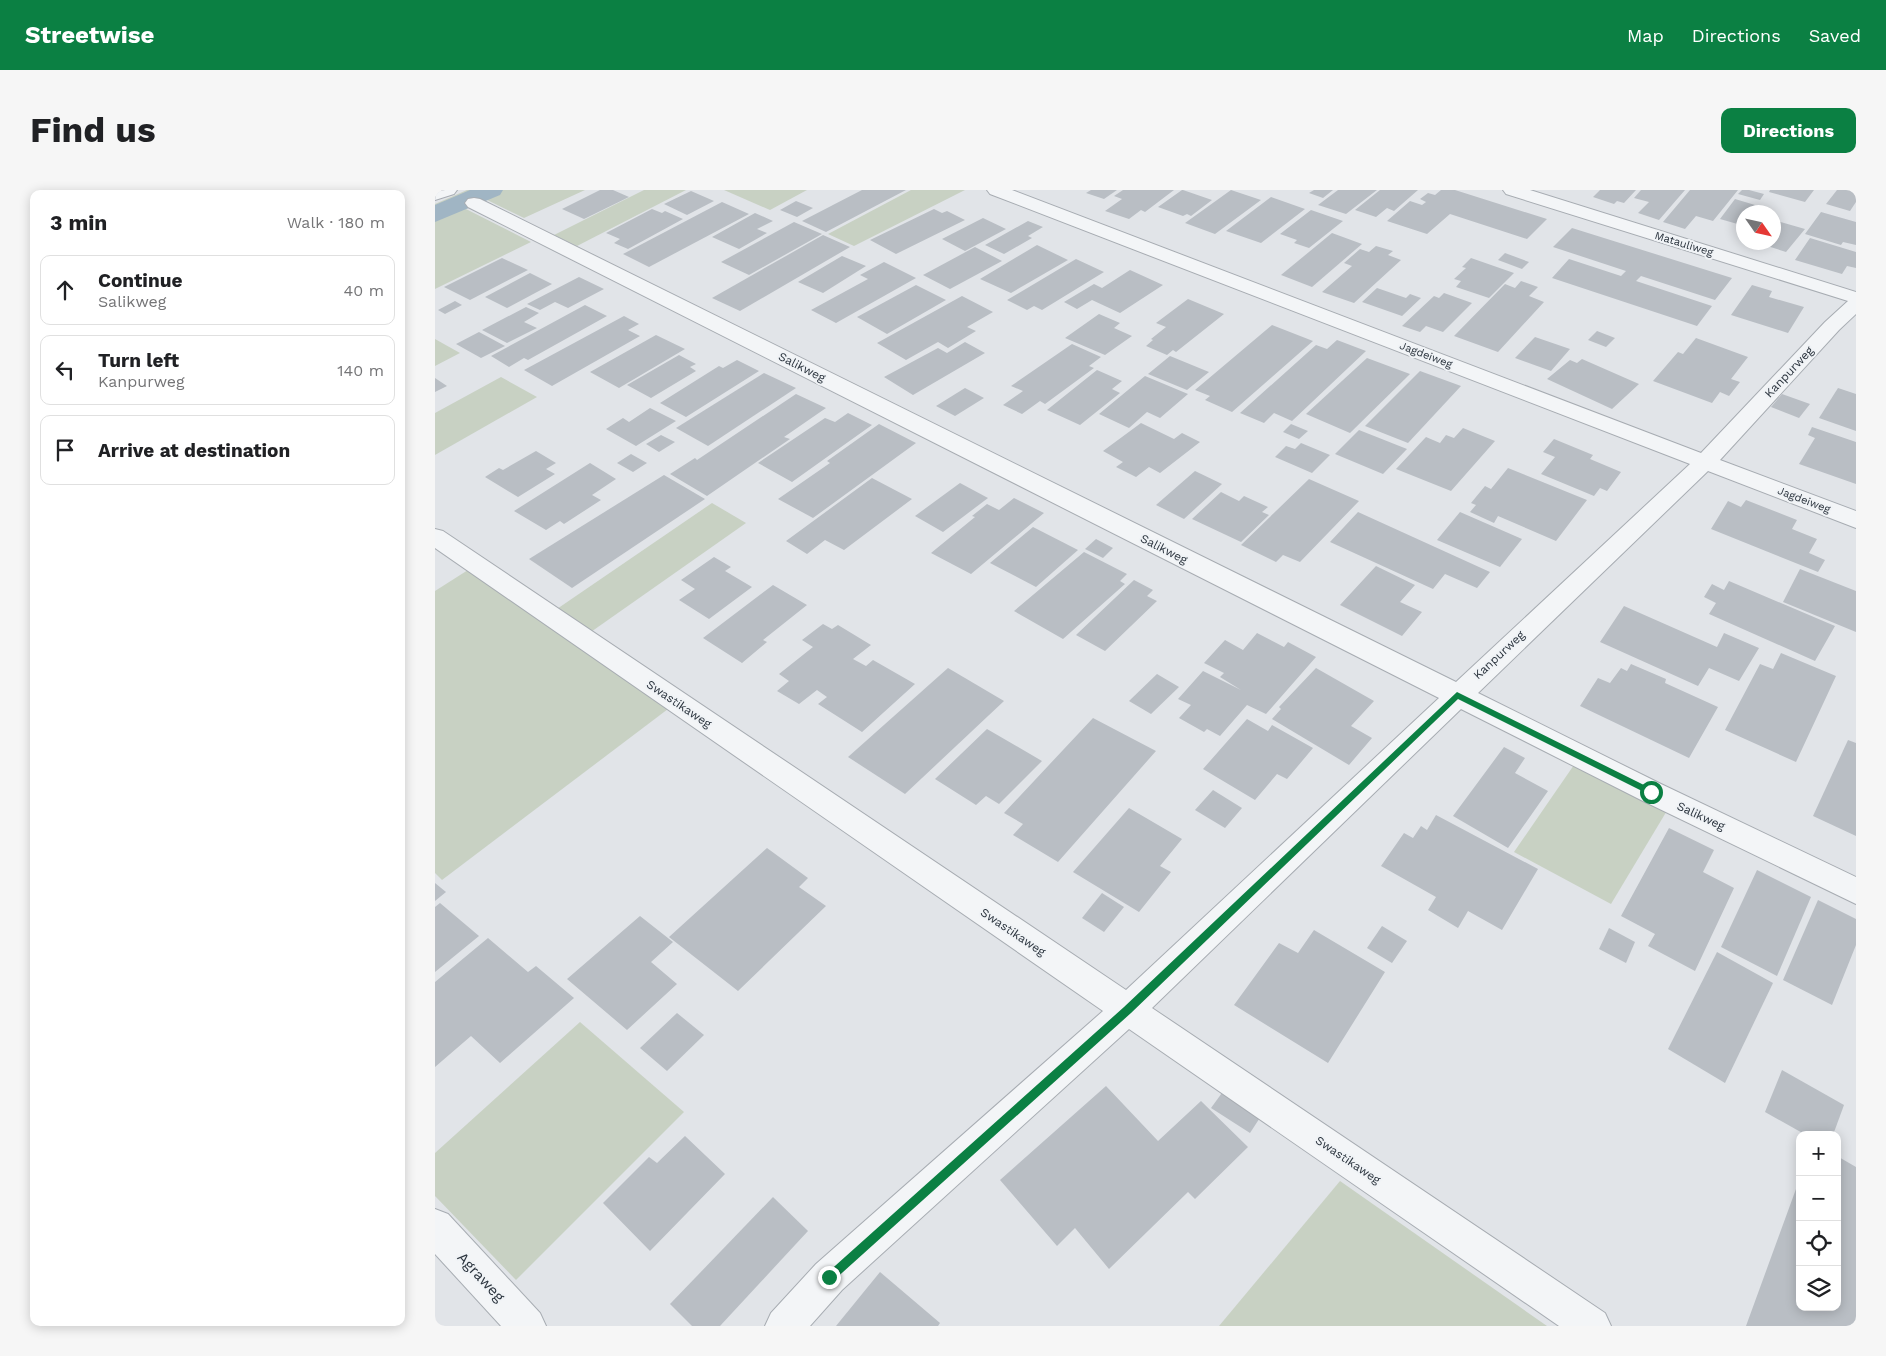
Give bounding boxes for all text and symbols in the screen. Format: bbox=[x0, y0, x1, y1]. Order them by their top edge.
text: Streetwise bbox=[25, 21, 154, 49]
text: Map bbox=[1627, 25, 1664, 46]
text: Directions bbox=[1692, 25, 1781, 46]
text: Saved bbox=[1809, 25, 1861, 46]
button: Directions bbox=[1721, 108, 1856, 153]
text: Find us bbox=[30, 109, 156, 151]
north arrow bbox=[1736, 205, 1781, 250]
text: 3 min bbox=[50, 210, 107, 235]
text: Walk · 180 m bbox=[287, 213, 385, 232]
street label: Matauliweg bbox=[1653, 229, 1715, 259]
text: Continue bbox=[98, 269, 182, 292]
icon: ahead bbox=[51, 276, 79, 304]
text: 40 m bbox=[344, 281, 384, 300]
text: Salikweg bbox=[98, 292, 166, 311]
street label: Jagdeiweg bbox=[1398, 339, 1454, 371]
street label: Kanpurweg bbox=[1762, 343, 1817, 401]
text: Turn left bbox=[98, 349, 179, 372]
street label: Salikweg bbox=[776, 349, 829, 385]
icon: left bbox=[51, 356, 79, 384]
text: 140 m bbox=[337, 361, 384, 380]
text: Kanpurweg bbox=[98, 372, 185, 391]
icon: arrive bbox=[51, 436, 79, 464]
text: Arrive at destination bbox=[98, 439, 290, 462]
street label: Jagdeiweg bbox=[1776, 484, 1832, 516]
street label: Salikweg bbox=[1138, 531, 1191, 567]
street label: Kanpurweg bbox=[1470, 627, 1528, 682]
street label: Swastikaweg bbox=[644, 677, 715, 731]
route start bbox=[1640, 781, 1663, 804]
street label: Salikweg bbox=[1675, 799, 1728, 833]
street label: Swastikaweg bbox=[978, 905, 1049, 959]
map controls bbox=[1796, 1131, 1841, 1311]
button: + bbox=[1796, 1131, 1841, 1176]
street label: Swastikaweg bbox=[1313, 1133, 1384, 1187]
button: − bbox=[1796, 1176, 1841, 1221]
button: locate bbox=[1796, 1221, 1841, 1266]
street label: Agraweg bbox=[454, 1249, 508, 1305]
route end bbox=[818, 1266, 841, 1289]
button: layers bbox=[1796, 1266, 1841, 1311]

